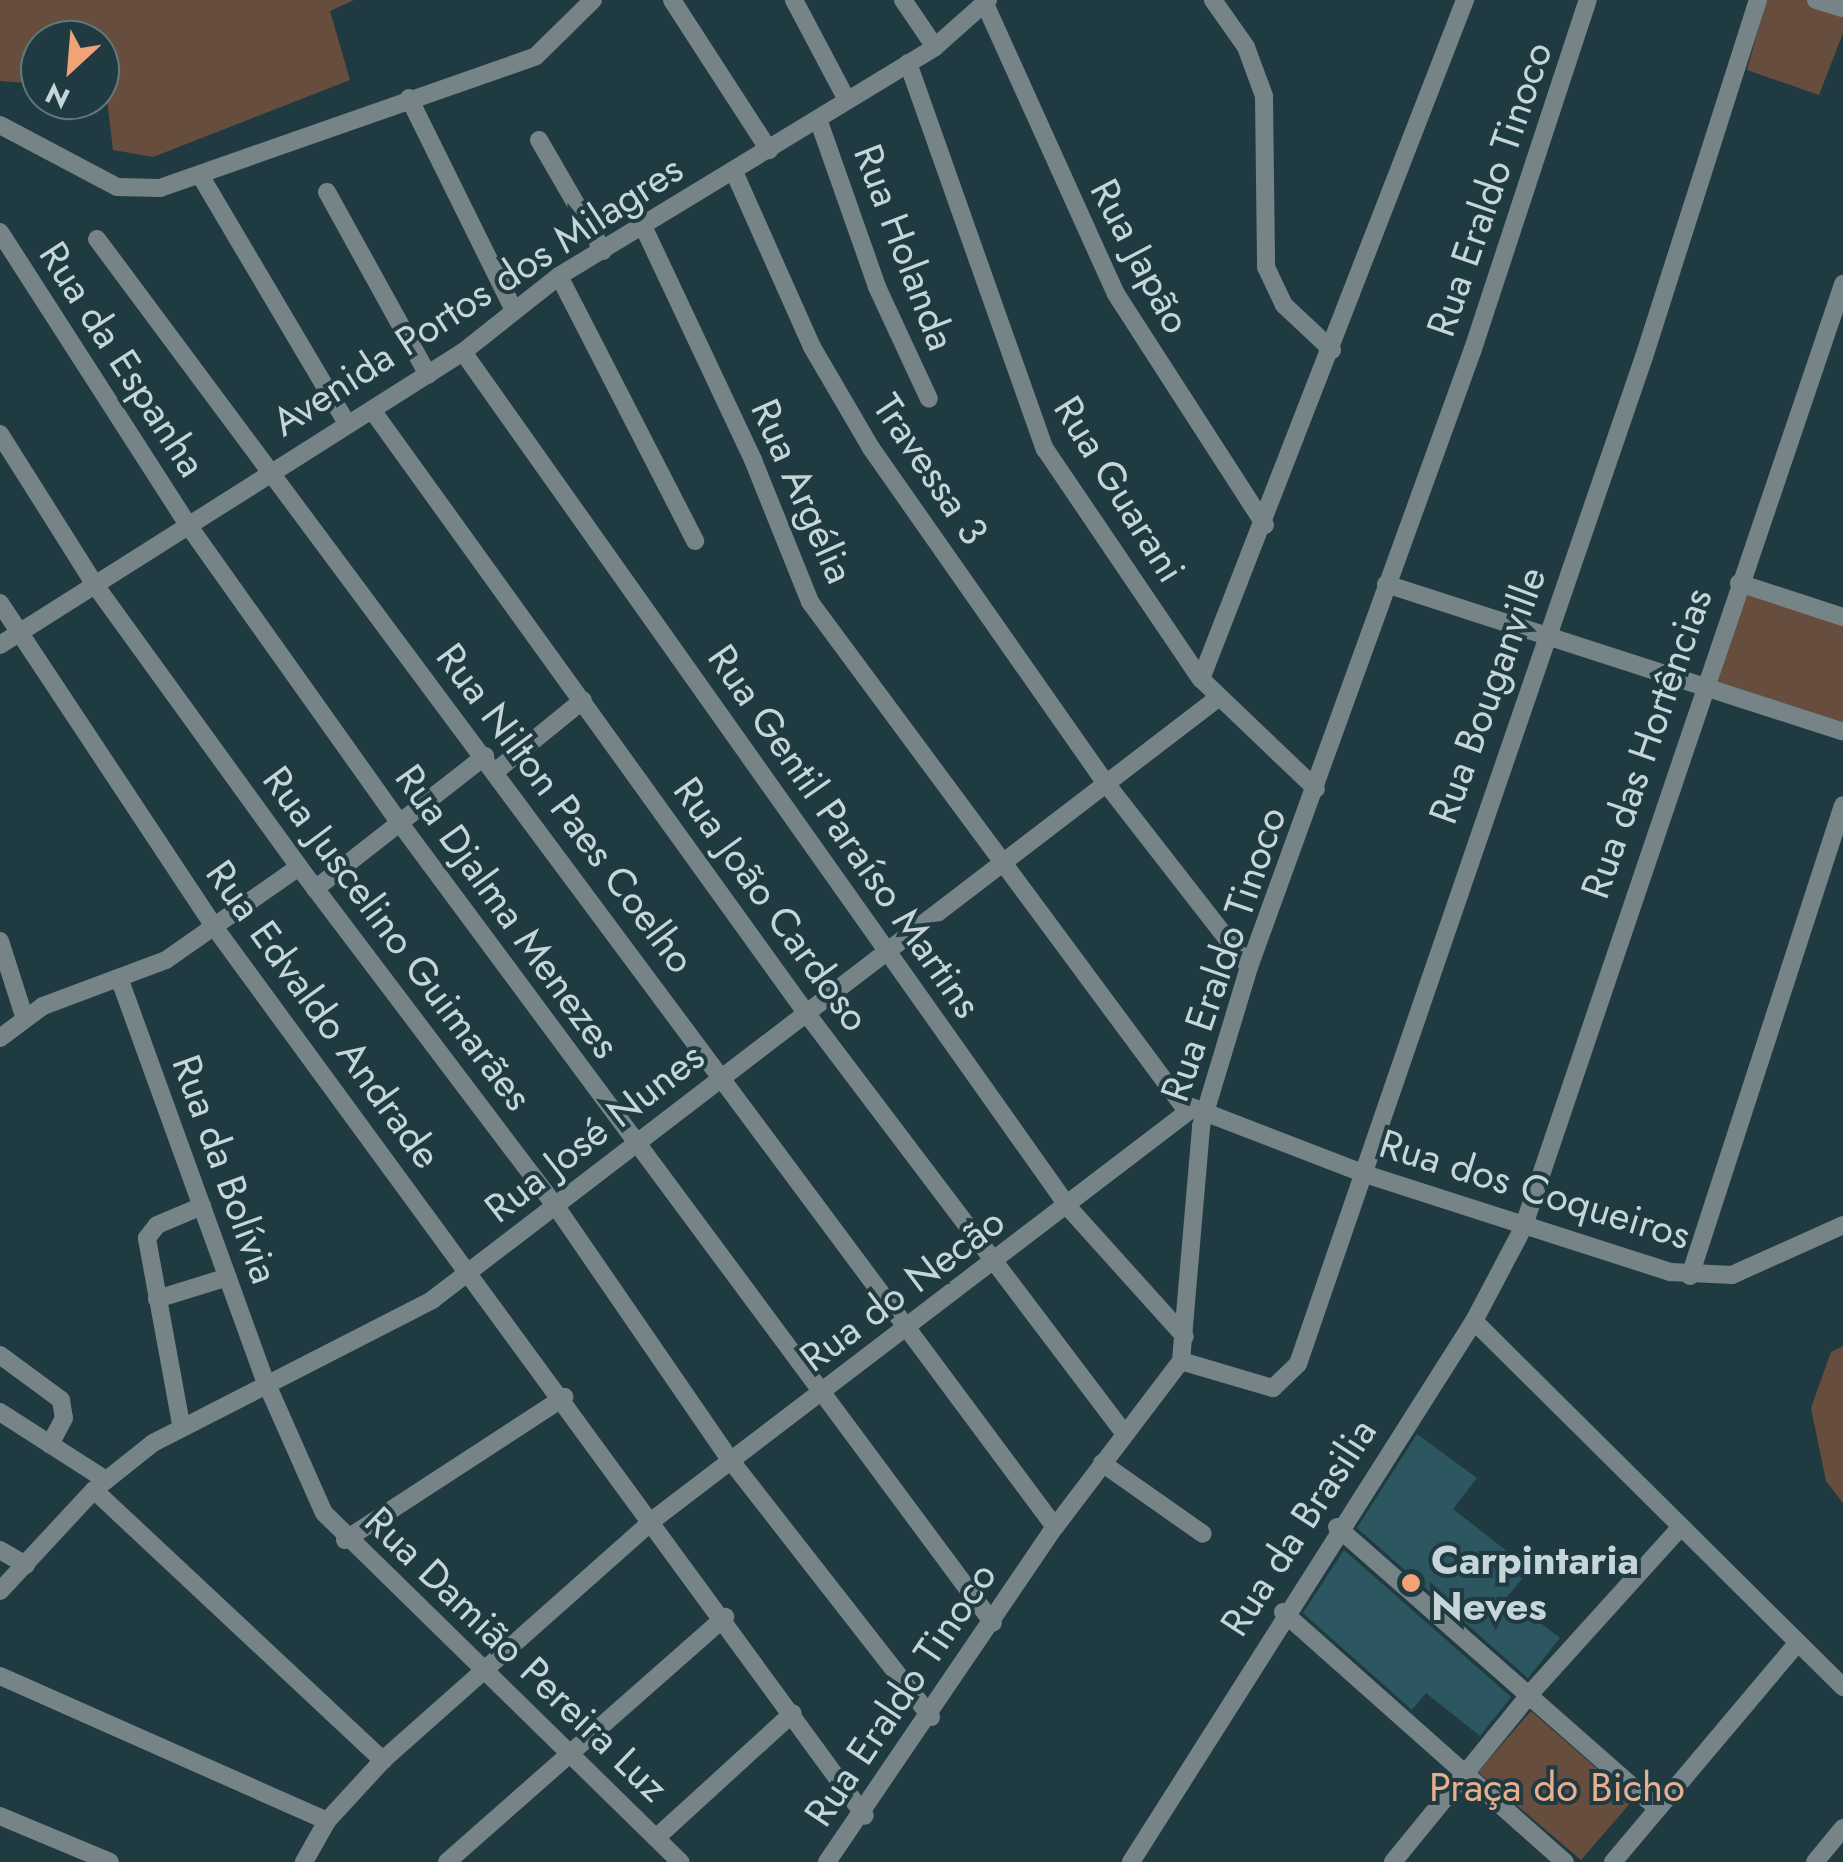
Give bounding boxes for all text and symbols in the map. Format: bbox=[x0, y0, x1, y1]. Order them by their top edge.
north arrow bbox=[20, 20, 120, 120]
street label: Rua Eraldo Tinoco bbox=[1416, 35, 1562, 343]
text: N bbox=[39, 72, 76, 119]
street label: Rua Holanda bbox=[844, 137, 966, 357]
street label: Avenida Portos dos Milagres bbox=[263, 144, 691, 446]
street label: Rua Japão bbox=[1080, 171, 1202, 341]
street label: Rua da Espanha bbox=[29, 233, 217, 485]
street label: Travessa 3 bbox=[863, 385, 999, 553]
street label: Rua Guarani bbox=[1044, 387, 1196, 591]
street label: Rua Argélia bbox=[741, 392, 865, 590]
street label: Rua Bouganville bbox=[1418, 560, 1556, 830]
street label: Rua das Hortências bbox=[1570, 582, 1722, 904]
street label: Rua Nilton Paes Coelho bbox=[426, 634, 706, 982]
street label: Rua Gentil Paraíso Martins bbox=[698, 635, 992, 1027]
street label: Rua Djalma Menezes bbox=[385, 755, 631, 1067]
street label: Rua Juscelino Guimarães bbox=[253, 757, 543, 1119]
street label: Rua João Cardoso bbox=[664, 768, 880, 1040]
street label: Rua Eraldo Tinoco bbox=[1150, 800, 1296, 1108]
street label: Rua Edvaldo Andrade bbox=[196, 851, 452, 1177]
street label: Rua José Nunes bbox=[475, 1032, 713, 1232]
street label: Rua da Bolívia bbox=[162, 1048, 290, 1290]
street label: Rua dos Coqueiros bbox=[1374, 1119, 1696, 1259]
street label: Rua do Necão bbox=[790, 1197, 1014, 1381]
street label: Rua da Brasilia bbox=[1210, 1409, 1386, 1645]
street label: Rua Damião Pereira Luz bbox=[355, 1497, 679, 1811]
place label: Carpintaria Neves bbox=[1431, 1536, 1639, 1630]
street label: Rua Eraldo Tinoco bbox=[794, 1553, 1006, 1835]
marker: Carpintaria Neves bbox=[1400, 1572, 1422, 1594]
park label: Praça do Bicho bbox=[1429, 1763, 1685, 1811]

